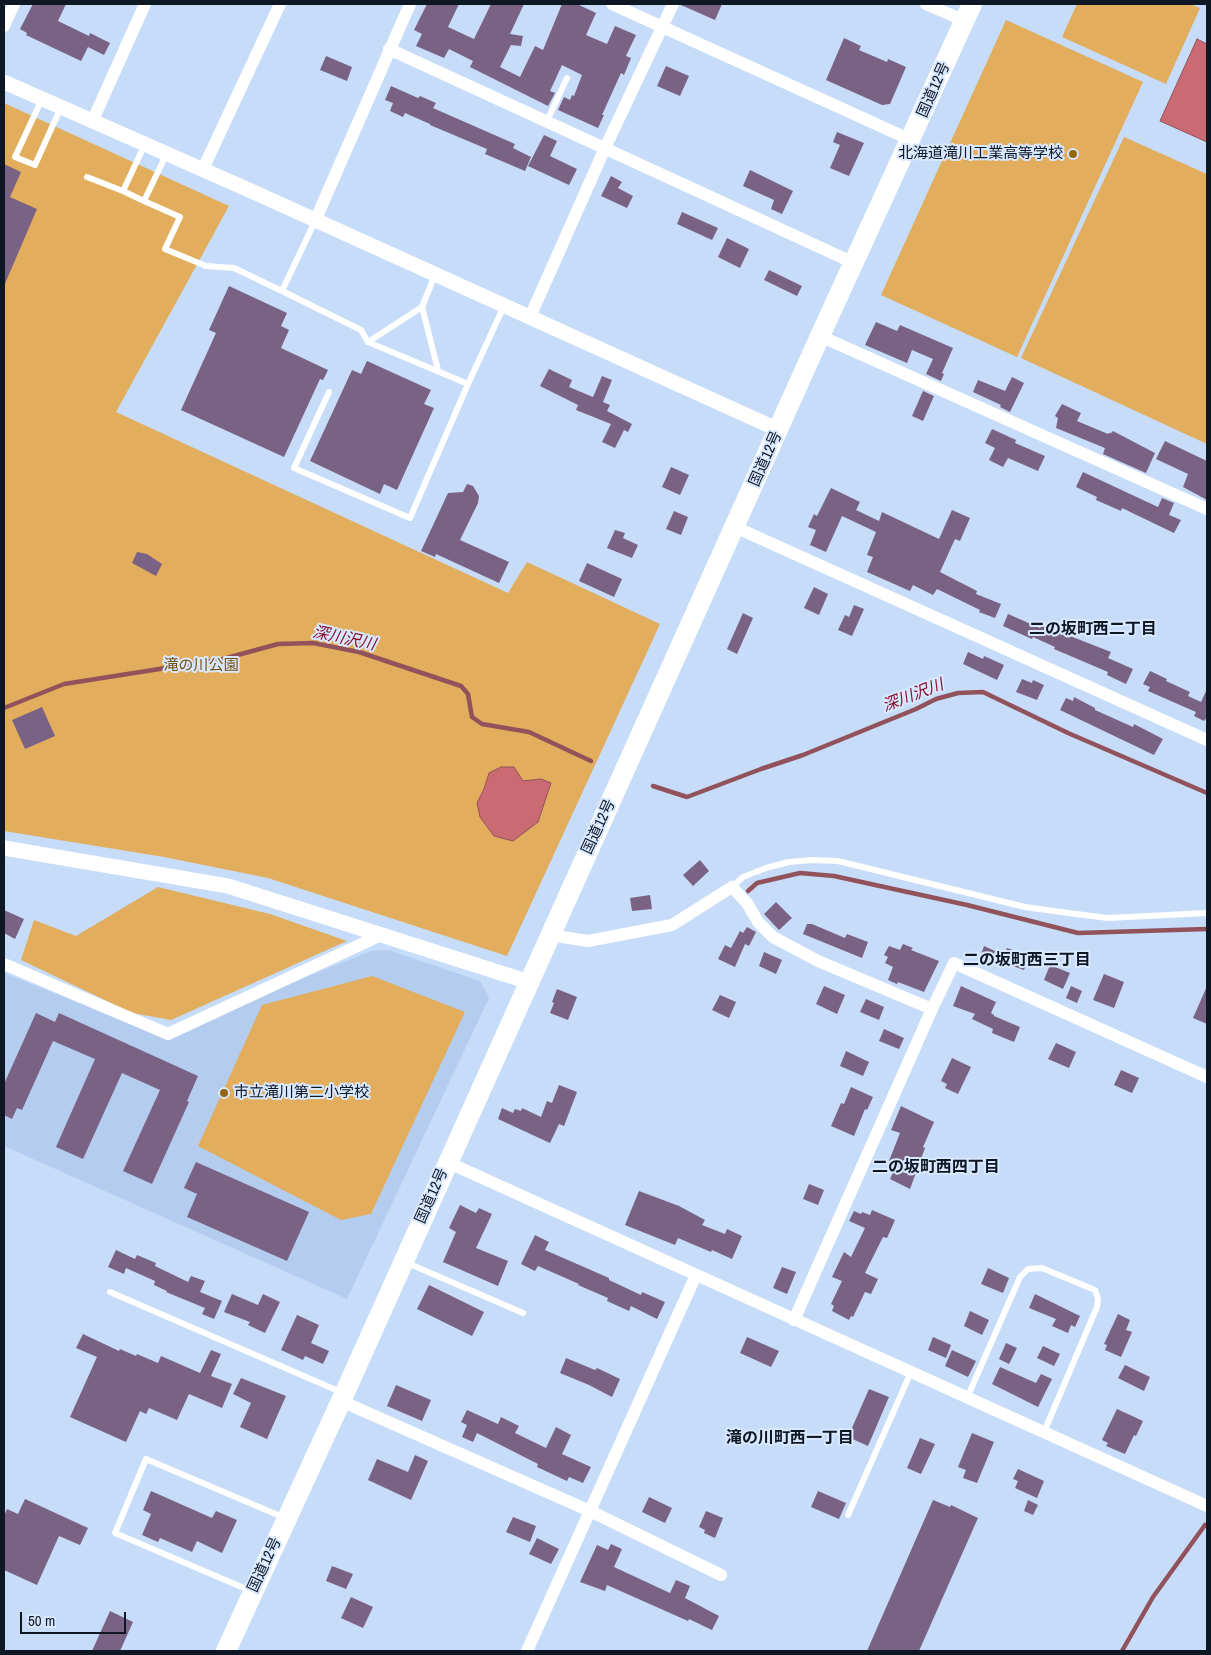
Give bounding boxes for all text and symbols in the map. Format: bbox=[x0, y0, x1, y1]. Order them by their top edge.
street label: 国道12号 bbox=[914, 60, 954, 120]
place label: 北海道滝川工業高等学校 bbox=[898, 145, 1063, 163]
marker: 北海道滝川工業高等学校 bbox=[1067, 148, 1079, 160]
street label: 国道12号 bbox=[746, 429, 786, 489]
district label: 二の坂町西二丁目 bbox=[1029, 620, 1157, 640]
water label: 深川沢川 bbox=[311, 623, 377, 655]
park label: 滝の川公園 bbox=[164, 657, 238, 675]
water label: 深川沢川 bbox=[880, 676, 946, 716]
street label: 国道12号 bbox=[578, 797, 620, 857]
district label: 二の坂町西三丁目 bbox=[963, 951, 1091, 971]
place label: 市立滝川第二小学校 bbox=[234, 1084, 369, 1102]
marker: 市立滝川第二小学校 bbox=[218, 1087, 230, 1099]
district label: 二の坂町西四丁目 bbox=[872, 1158, 1000, 1178]
street label: 国道12号 bbox=[412, 1166, 452, 1226]
district label: 滝の川町西一丁目 bbox=[726, 1429, 854, 1449]
street label: 国道12号 bbox=[244, 1535, 286, 1595]
scale bar bbox=[22, 1602, 129, 1634]
text: 50 m bbox=[28, 1610, 55, 1631]

